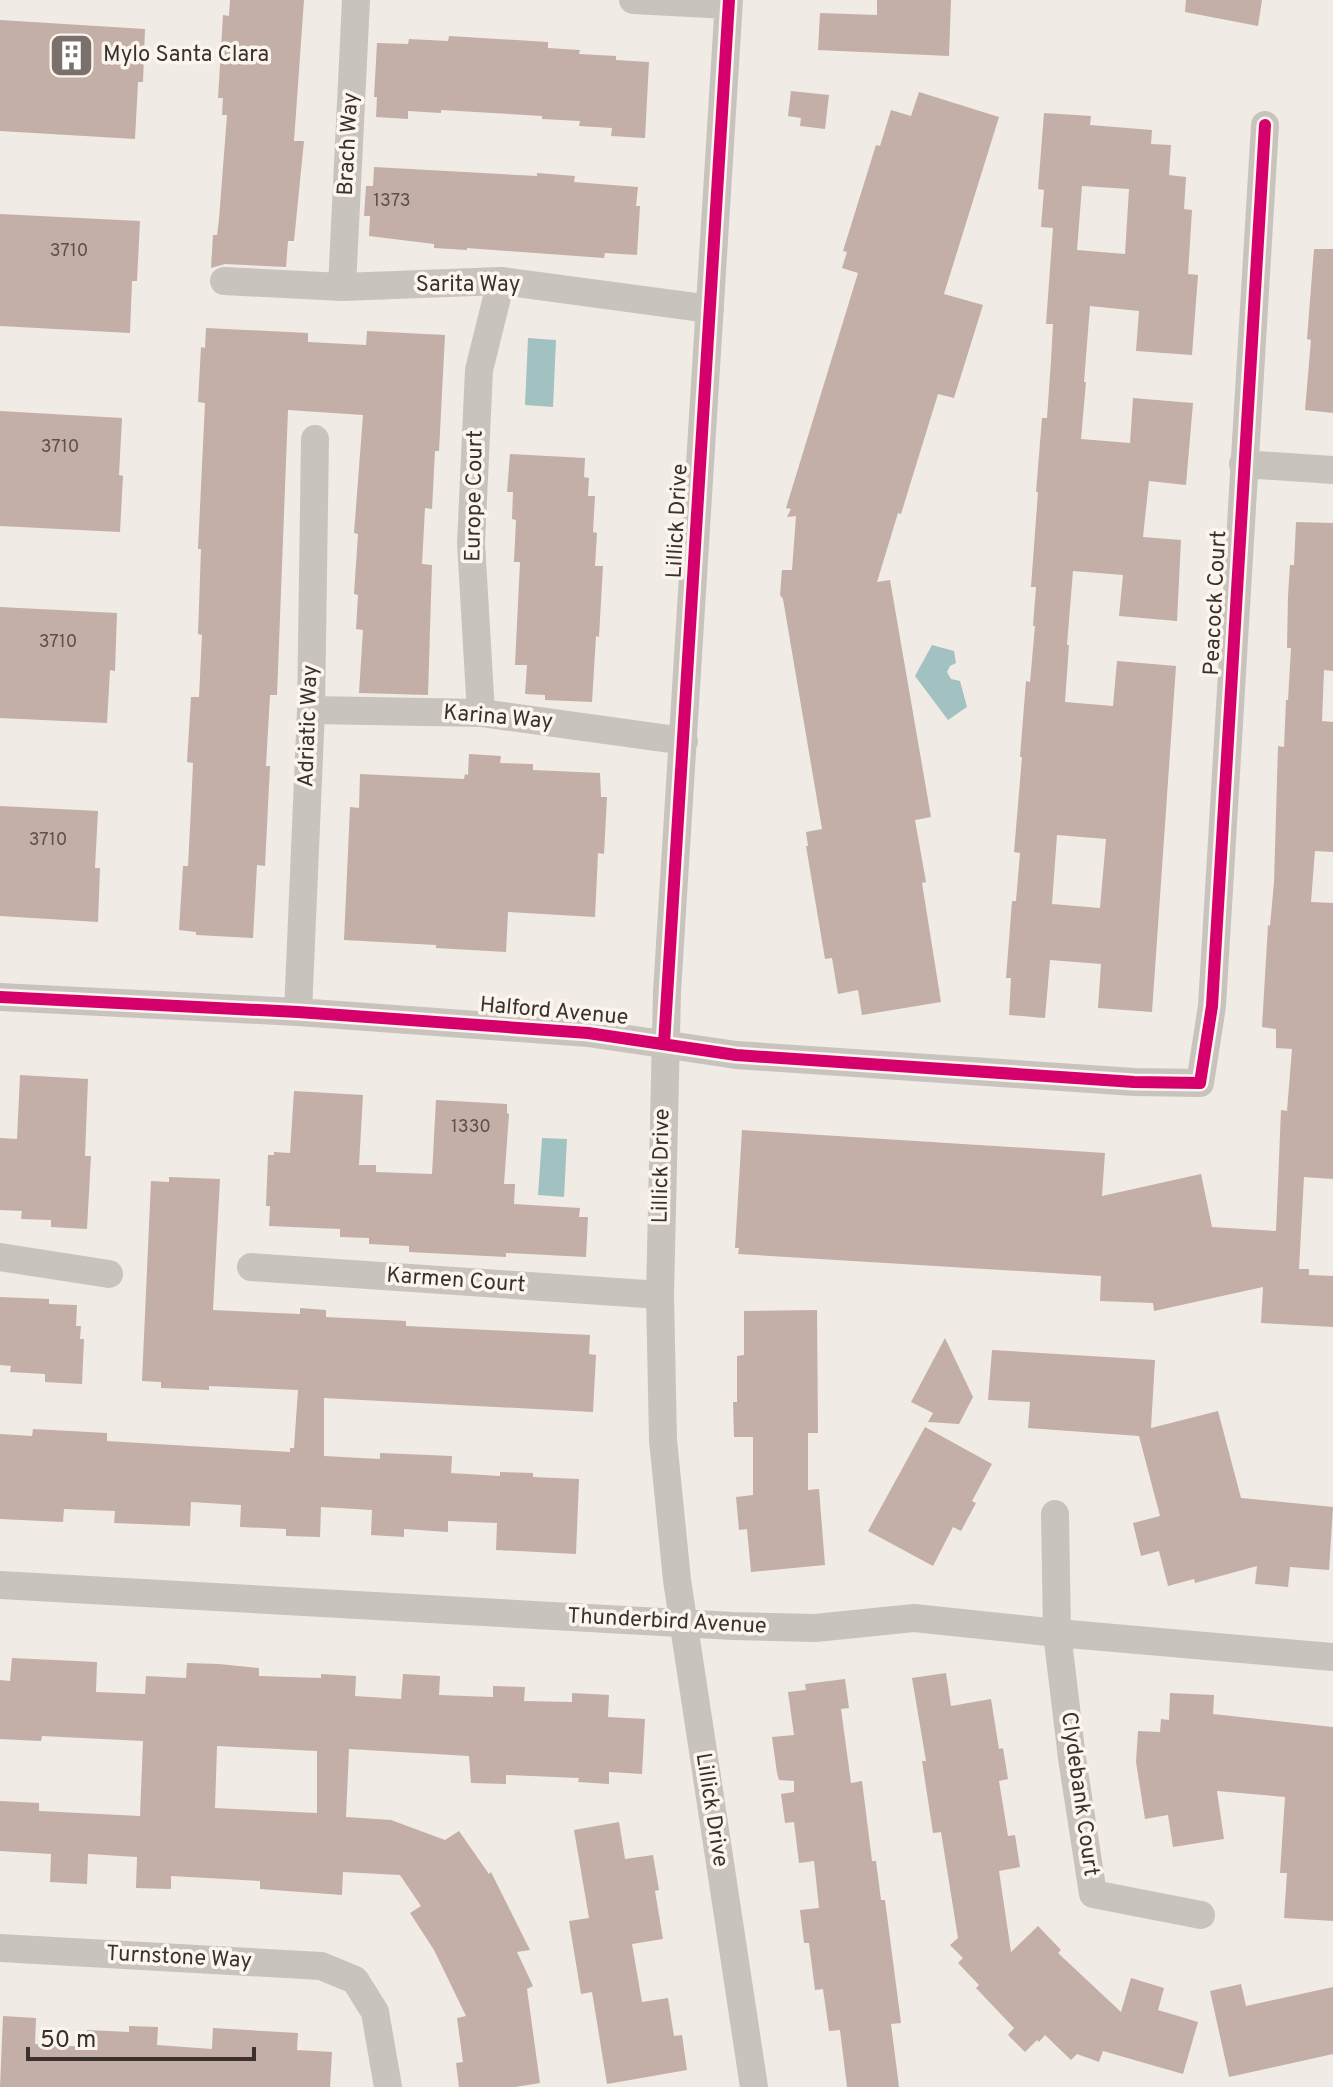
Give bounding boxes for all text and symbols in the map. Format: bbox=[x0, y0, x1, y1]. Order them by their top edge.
building icon: Mylo Santa Clara bbox=[48, 31, 96, 79]
place label: Mylo Santa Clara bbox=[103, 42, 269, 69]
street label: Brach Way bbox=[333, 92, 365, 196]
house number: 1373 bbox=[373, 190, 411, 213]
house number: 3710 bbox=[50, 240, 88, 263]
street label: Sarita Way bbox=[416, 272, 520, 299]
street label: Europe Court bbox=[460, 430, 490, 562]
house number: 3710 bbox=[41, 436, 79, 459]
street label: Lillick Drive bbox=[662, 463, 694, 579]
street label: Peacock Court bbox=[1199, 530, 1233, 676]
house number: 3710 bbox=[39, 631, 77, 654]
street label: Adriatic Way bbox=[293, 664, 325, 788]
street label: Karina Way bbox=[442, 700, 554, 736]
house number: 3710 bbox=[29, 829, 67, 852]
street label: Halford Avenue bbox=[478, 992, 630, 1032]
street label: Lillick Drive bbox=[647, 1108, 677, 1224]
house number: 1330 bbox=[451, 1116, 491, 1139]
street label: Karmen Court bbox=[386, 1263, 526, 1299]
street label: Thunderbird Avenue bbox=[567, 1603, 767, 1641]
street label: Clydebank Court bbox=[1054, 1710, 1104, 1878]
street label: Lillick Drive bbox=[689, 1751, 733, 1869]
street label: Turnstone Way bbox=[105, 1941, 253, 1975]
scale bar bbox=[28, 2011, 254, 2061]
text: 50 m bbox=[40, 2026, 96, 2056]

